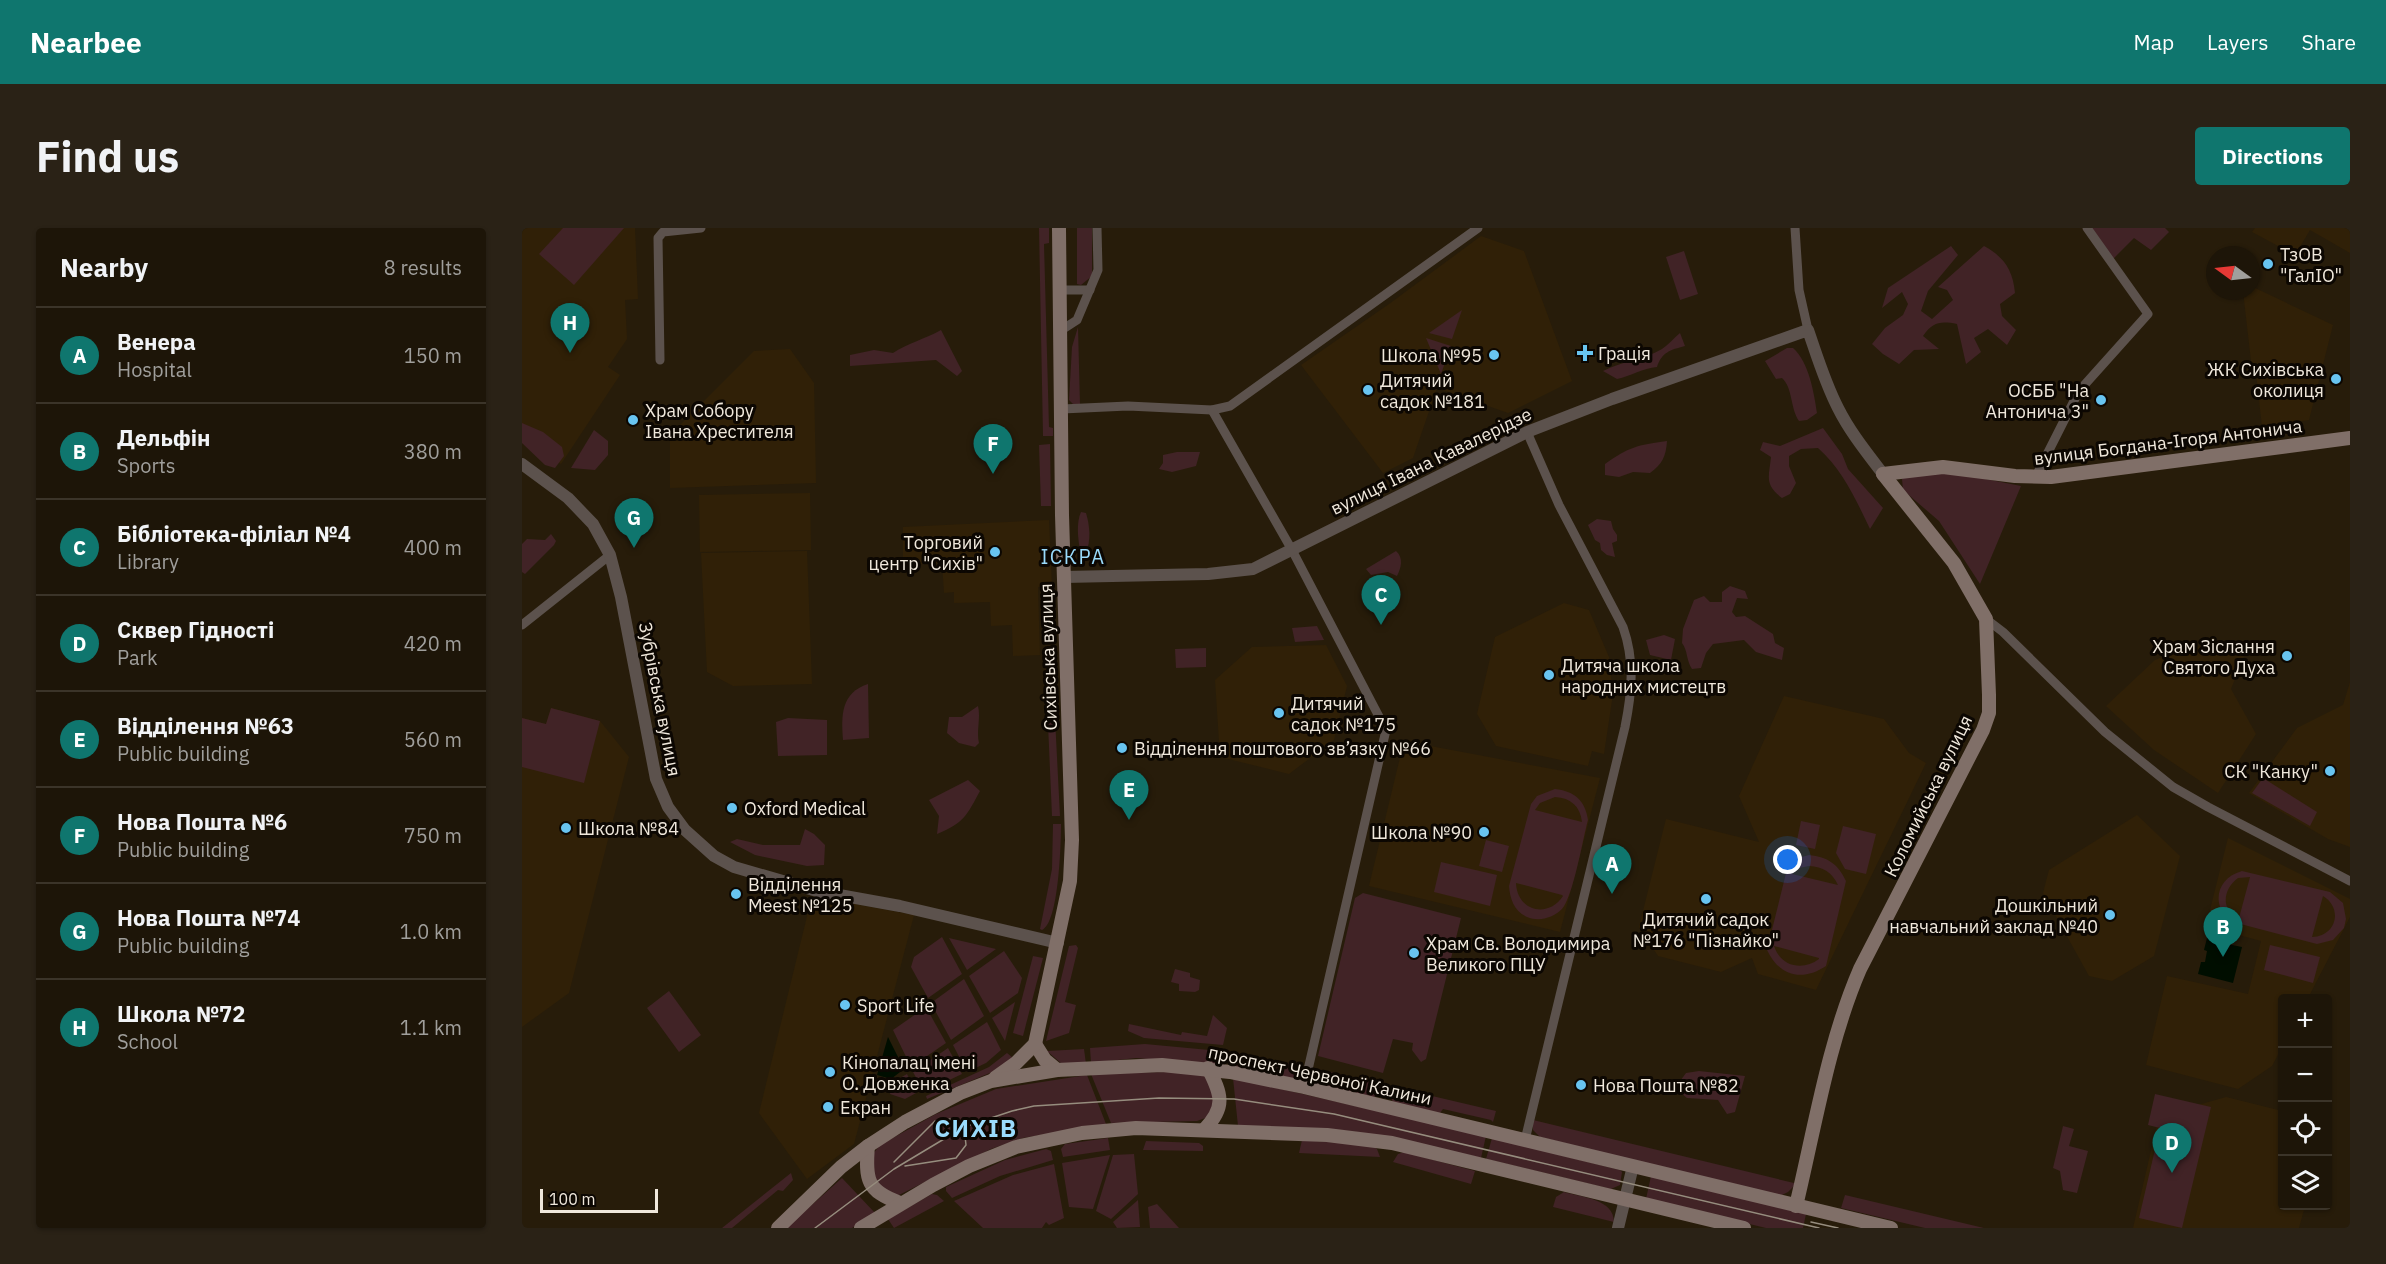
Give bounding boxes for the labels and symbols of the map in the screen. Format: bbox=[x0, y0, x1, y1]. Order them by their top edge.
place label: ТзОВ "ГалІО" bbox=[2280, 243, 2342, 287]
north arrow bbox=[2206, 246, 2260, 300]
marker: ТзОВ "ГалІО" bbox=[2261, 257, 2275, 271]
pin: H bbox=[550, 304, 590, 353]
place label: Грація bbox=[1598, 342, 1651, 365]
place label: Школа №95 bbox=[1381, 344, 1482, 367]
marker: Грація bbox=[1576, 344, 1594, 362]
marker: Школа №95 bbox=[1487, 348, 1501, 362]
place label: ЖК Сихівська околиця bbox=[2207, 358, 2324, 402]
place label: Дитячий садок №181 bbox=[1380, 369, 1485, 413]
marker: ЖК Сихівська околиця bbox=[2329, 372, 2343, 386]
place label: ОСББ "На Антонича 3" bbox=[1985, 379, 2089, 423]
marker: Дитячий садок №181 bbox=[1361, 383, 1375, 397]
marker: ОСББ "На Антонича 3" bbox=[2094, 393, 2108, 407]
place label: Храм Собору Івана Хрестителя bbox=[645, 399, 794, 443]
street label: вулиця Івана Кавалерідзе bbox=[1327, 402, 1535, 520]
marker: Храм Собору Івана Хрестителя bbox=[626, 413, 640, 427]
street label: вулиця Богдана-Ігоря Антонича bbox=[2033, 414, 2304, 470]
pin: F bbox=[974, 424, 1012, 474]
pin: G bbox=[614, 498, 654, 548]
place label: Tорговий центр "Сихів" bbox=[869, 531, 983, 575]
district label: ІСКРА bbox=[1040, 543, 1106, 570]
marker: Tорговий центр "Сихів" bbox=[988, 545, 1002, 559]
pin: C bbox=[1362, 576, 1400, 625]
street label: Сихівська вулиця bbox=[1034, 583, 1062, 731]
street label: Зубрівська вулиця bbox=[634, 620, 686, 778]
place label: Храм Зіслання Святого Духа bbox=[2152, 635, 2275, 679]
marker: Храм Зіслання Святого Духа bbox=[2280, 649, 2294, 663]
place label: Дитяча школа народних мистецтв bbox=[1561, 654, 1726, 698]
marker: Дитяча школа народних мистецтв bbox=[1542, 668, 1556, 682]
place label: Дитячий садок №175 bbox=[1291, 692, 1396, 736]
marker: Дитячий садок №175 bbox=[1272, 706, 1286, 720]
street label: Коломийська вулиця bbox=[1879, 711, 1977, 881]
place label: Відділення поштового зв’язку №66 bbox=[1134, 737, 1431, 760]
marker: Відділення поштового зв’язку №66 bbox=[1115, 741, 1129, 755]
place label: СК "Канку" bbox=[2224, 760, 2318, 783]
marker: СК "Канку" bbox=[2323, 764, 2337, 778]
pin: E bbox=[1110, 770, 1148, 820]
place label: Oxford Medical bbox=[744, 797, 866, 820]
marker: Oxford Medical bbox=[725, 801, 739, 815]
place label: Школа №84 bbox=[578, 817, 679, 840]
marker: Школа №84 bbox=[559, 821, 573, 835]
place label: Школа №90 bbox=[1371, 821, 1472, 844]
marker: Школа №90 bbox=[1477, 825, 1491, 839]
pin: A bbox=[1592, 844, 1632, 894]
your location bbox=[1773, 845, 1802, 874]
place label: Відділення Meest №125 bbox=[748, 873, 852, 917]
marker: Відділення Meest №125 bbox=[729, 887, 743, 901]
marker: Дитячий садок №176 "Пізнайко" bbox=[1699, 892, 1713, 906]
place label: Дошкільний навчальний заклад №40 bbox=[1889, 894, 2098, 938]
place label: Дитячий садок №176 "Пізнайко" bbox=[1633, 908, 1779, 952]
marker: Дошкільний навчальний заклад №40 bbox=[2103, 908, 2117, 922]
pin: B bbox=[2204, 908, 2242, 957]
place label: Храм Св. Володимира Великого ПЦУ bbox=[1426, 932, 1611, 976]
marker: Храм Св. Володимира Великого ПЦУ bbox=[1407, 946, 1421, 960]
place label: Sport Life bbox=[857, 994, 934, 1017]
marker: Sport Life bbox=[838, 998, 852, 1012]
street label: проспект Червоної Калини bbox=[1206, 1040, 1434, 1110]
place label: Кінопалац імені О. Довженка bbox=[842, 1051, 976, 1095]
marker: Кінопалац імені О. Довженка bbox=[823, 1065, 837, 1079]
place label: Нова Пошта №82 bbox=[1593, 1074, 1739, 1097]
marker: Нова Пошта №82 bbox=[1574, 1078, 1588, 1092]
place label: Екран bbox=[840, 1096, 891, 1119]
marker: Екран bbox=[821, 1100, 835, 1114]
district label: СИХІВ bbox=[934, 1112, 1018, 1144]
pin: D bbox=[2152, 1124, 2192, 1173]
scale bar bbox=[540, 1186, 658, 1214]

